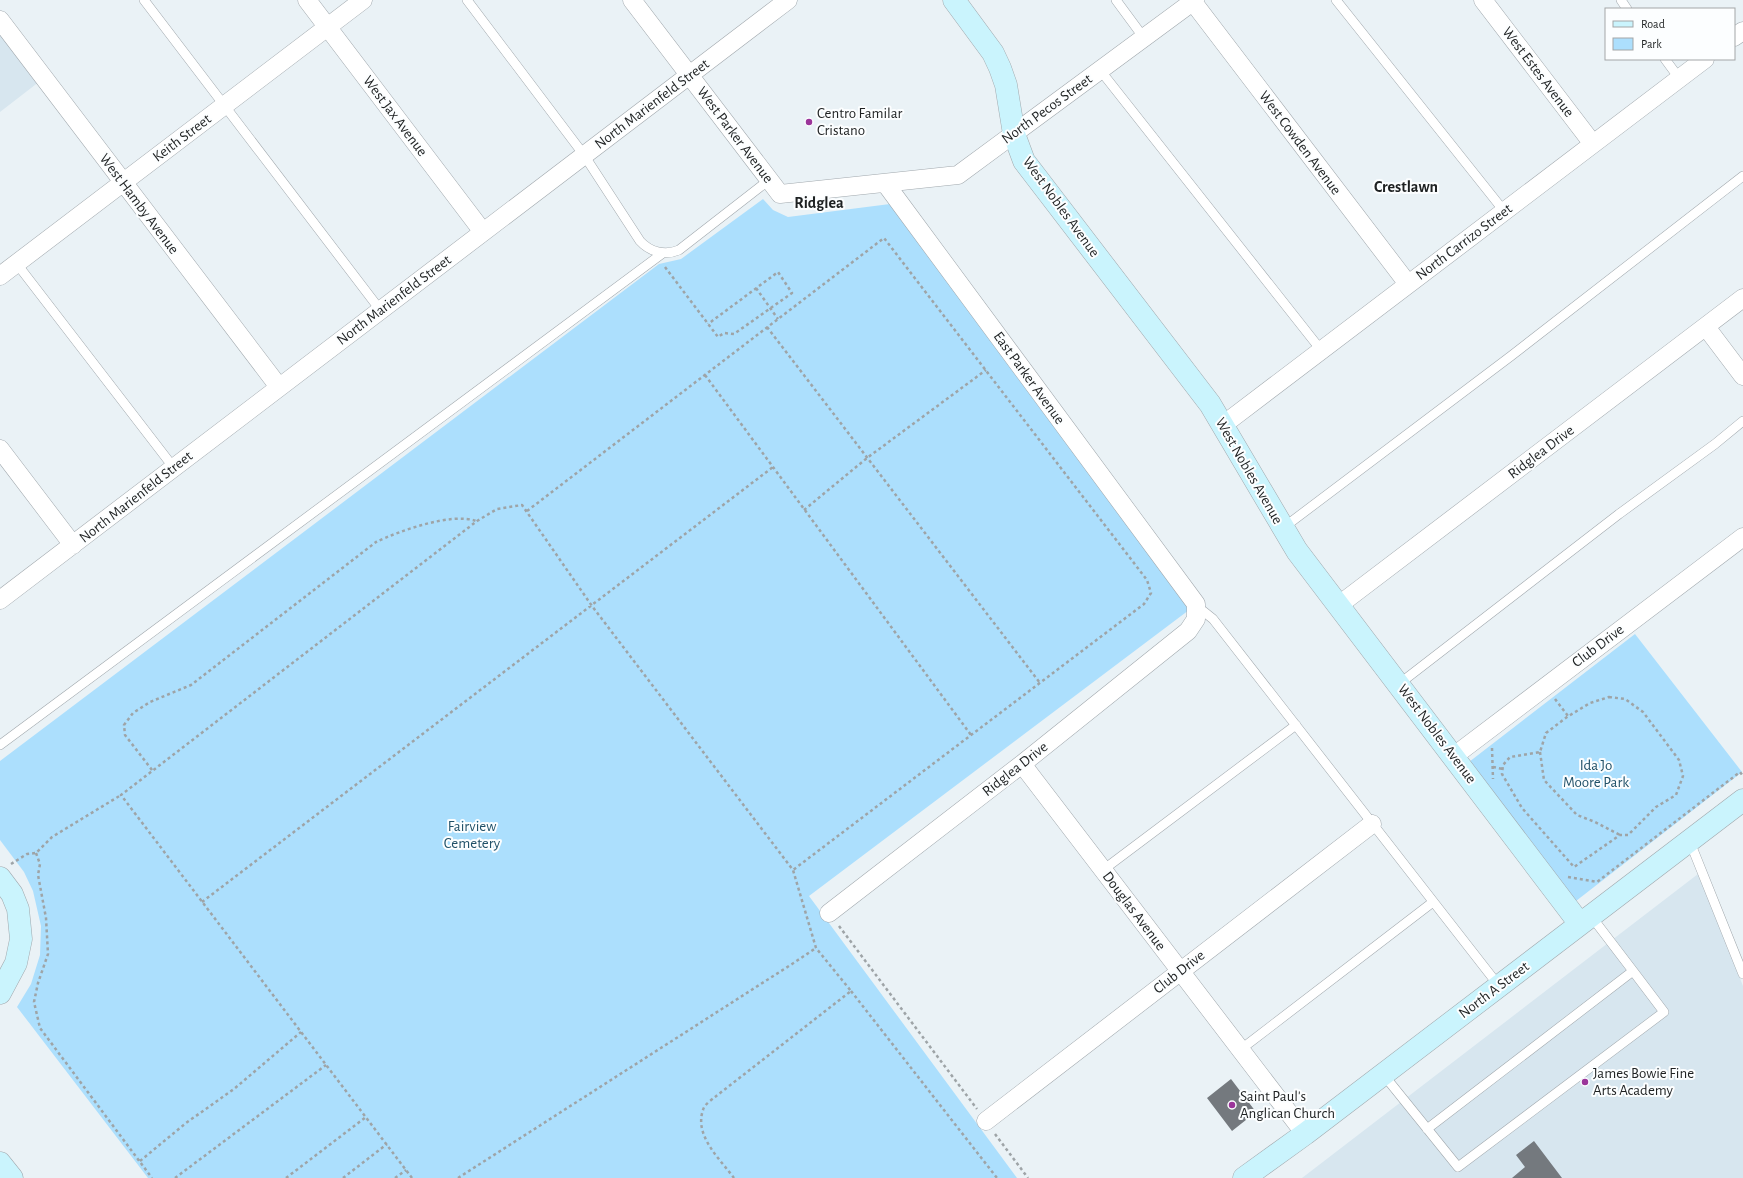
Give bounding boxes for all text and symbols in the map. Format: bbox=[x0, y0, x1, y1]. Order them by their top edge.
legend bbox=[1605, 8, 1735, 60]
text: Road bbox=[1641, 18, 1665, 30]
street label: West Estes Avenue bbox=[1499, 24, 1577, 120]
text: Park bbox=[1641, 38, 1662, 50]
street label: North Marienfeld Street bbox=[592, 56, 712, 152]
street label: North Pecos Street bbox=[999, 71, 1095, 147]
street label: West Jax Avenue bbox=[360, 73, 430, 159]
street label: West Parker Avenue bbox=[694, 84, 776, 186]
street label: West Cowden Avenue bbox=[1256, 88, 1344, 198]
place label: Centro Familar Cristano bbox=[817, 106, 903, 138]
street label: Keith Street bbox=[150, 111, 214, 165]
marker: Centro Familar Cristano bbox=[804, 117, 814, 127]
street label: West Hamby Avenue bbox=[97, 151, 182, 257]
street label: West Nobles Avenue bbox=[1020, 154, 1102, 260]
district label: Crestlawn bbox=[1374, 179, 1438, 195]
district label: Ridglea bbox=[794, 195, 844, 211]
street label: North Carrizo Street bbox=[1413, 201, 1515, 283]
street label: North Marienfeld Street bbox=[334, 252, 454, 348]
street label: East Parker Avenue bbox=[991, 329, 1068, 427]
street label: West Nobles Avenue bbox=[1213, 415, 1285, 527]
street label: Ridglea Drive bbox=[1505, 422, 1577, 482]
street label: North Marienfeld Street bbox=[77, 448, 196, 546]
street label: Club Drive bbox=[1569, 622, 1627, 670]
street label: West Nobles Avenue bbox=[1395, 682, 1479, 786]
street label: Ridglea Drive bbox=[980, 739, 1051, 799]
park label: Ida Jo Moore Park bbox=[1563, 758, 1629, 790]
park label: Fairview Cemetery bbox=[444, 819, 501, 851]
street label: Douglas Avenue bbox=[1100, 869, 1168, 953]
street label: Club Drive bbox=[1151, 947, 1208, 997]
street label: North A Street bbox=[1456, 959, 1532, 1021]
place label: James Bowie Fine Arts Academy bbox=[1593, 1066, 1694, 1098]
marker: James Bowie Fine Arts Academy bbox=[1580, 1077, 1590, 1087]
place label: Saint Paul's Anglican Church bbox=[1240, 1089, 1335, 1121]
marker: Saint Paul's Anglican Church bbox=[1227, 1100, 1237, 1110]

